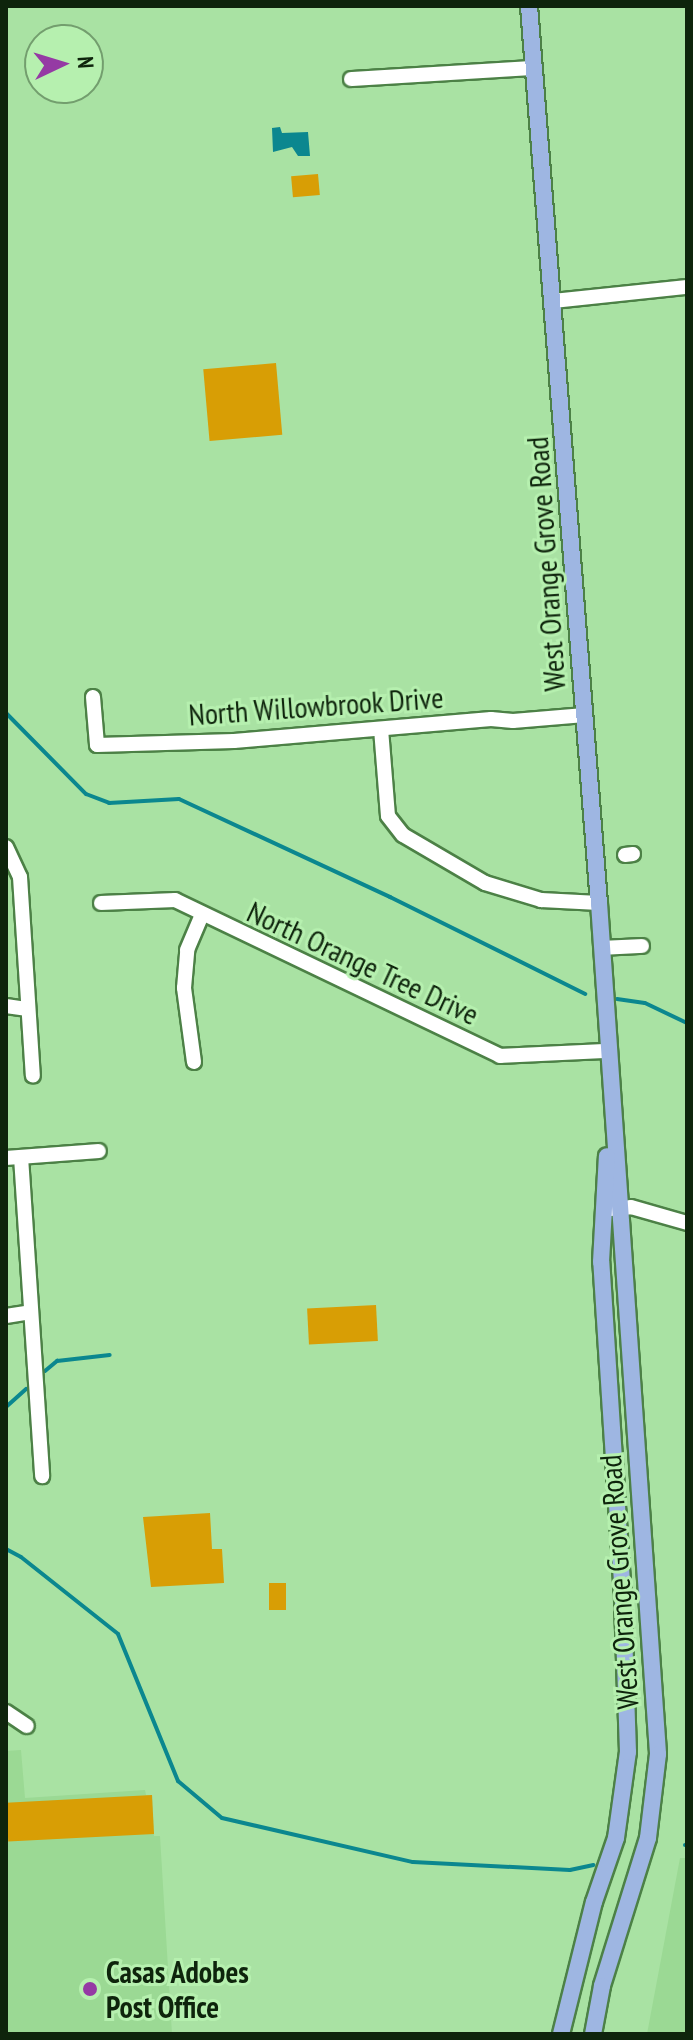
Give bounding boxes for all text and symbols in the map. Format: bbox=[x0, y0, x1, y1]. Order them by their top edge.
north arrow bbox=[24, 24, 104, 104]
text: N bbox=[72, 56, 100, 69]
street label: West Orange Grove Road bbox=[519, 436, 573, 692]
street label: North Willowbrook Drive bbox=[187, 679, 445, 733]
street label: North Orange Tree Drive bbox=[241, 893, 485, 1033]
street label: West Orange Grove Road bbox=[592, 1454, 646, 1710]
place label: Casas Adobes Post Office bbox=[106, 1954, 250, 2024]
marker: Casas Adobes Post Office bbox=[81, 1980, 99, 1998]

